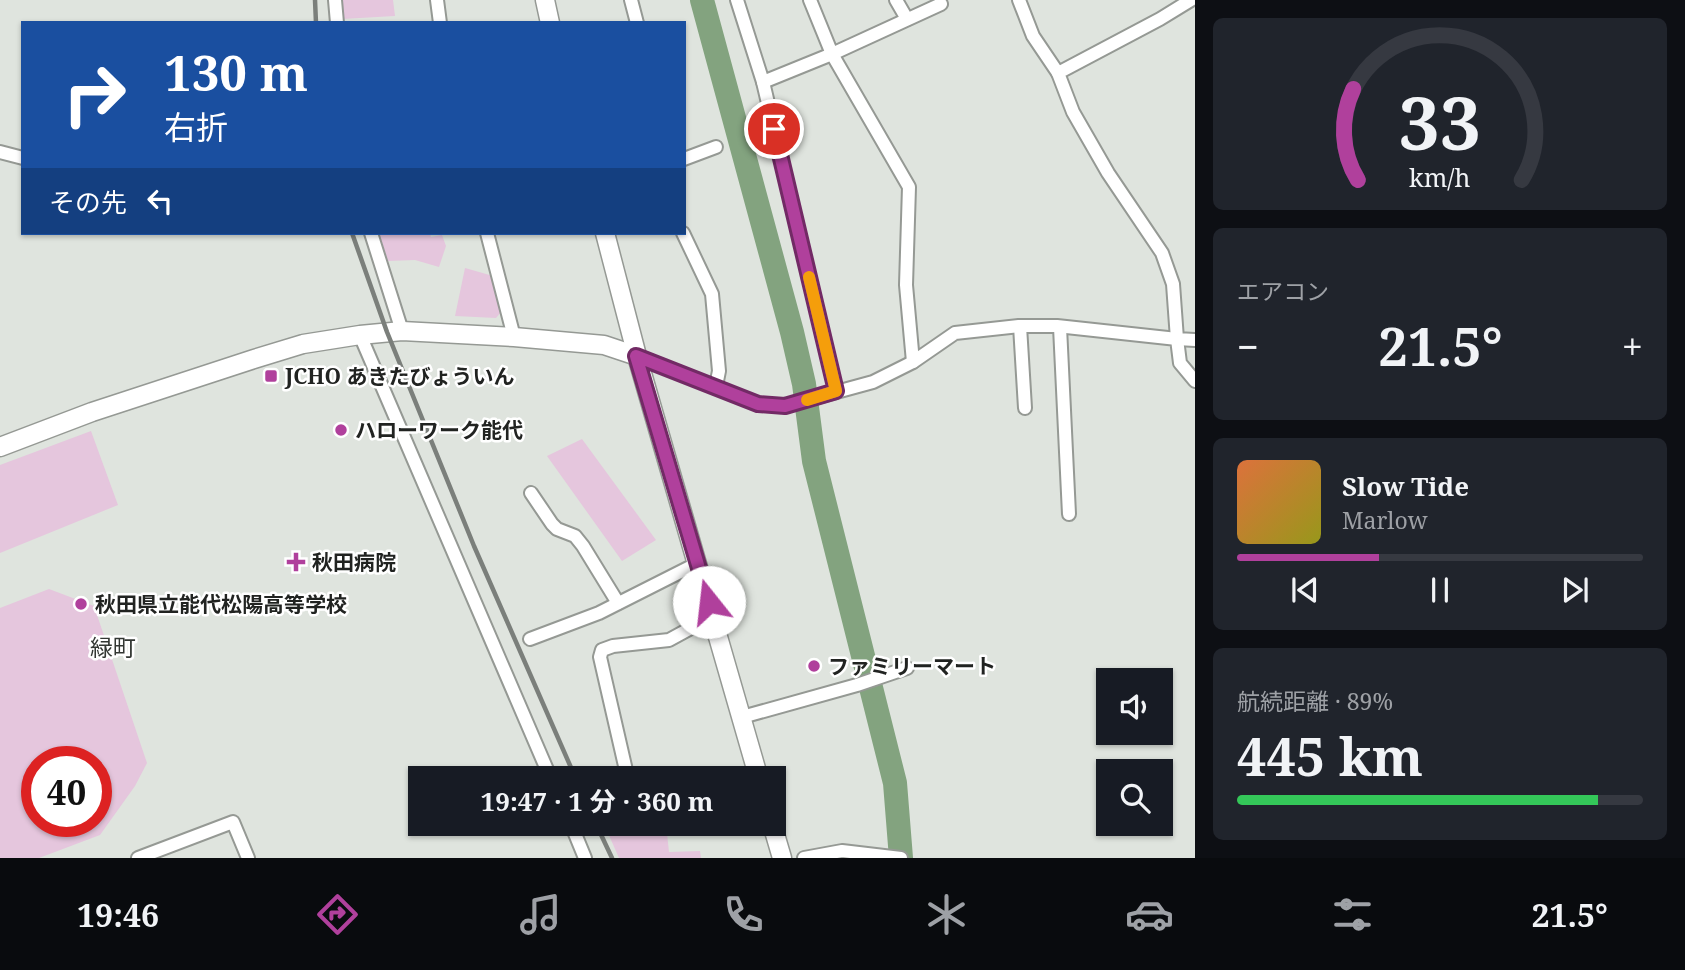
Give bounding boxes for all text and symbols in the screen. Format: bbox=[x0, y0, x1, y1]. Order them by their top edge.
text: 130 m bbox=[164, 39, 308, 105]
icon: right bbox=[49, 49, 140, 140]
text: 33 bbox=[1399, 72, 1481, 171]
pin bbox=[744, 99, 804, 159]
text: 右折 bbox=[164, 105, 228, 148]
icon: arrive bbox=[755, 110, 793, 148]
text: km/h bbox=[1409, 160, 1471, 194]
icon: left bbox=[141, 182, 179, 220]
text: その先 bbox=[49, 184, 127, 220]
text: エアコン bbox=[1237, 275, 1329, 307]
text: 21.5° bbox=[1378, 310, 1503, 381]
text: − bbox=[1237, 320, 1259, 372]
text: + bbox=[1622, 320, 1643, 372]
place label: JCHO あきたびょういん bbox=[284, 362, 515, 390]
marker: JCHO あきたびょういん bbox=[263, 368, 279, 384]
place label: ハローワーク能代 bbox=[355, 416, 523, 444]
marker: ハローワーク能代 bbox=[333, 422, 349, 438]
text: Slow Tide bbox=[1342, 468, 1469, 504]
text: Marlow bbox=[1342, 504, 1428, 536]
place label: 秋田病院 bbox=[312, 548, 396, 576]
marker: 秋田病院 bbox=[286, 552, 306, 572]
position arrow bbox=[672, 565, 746, 639]
icon: previous bbox=[1286, 571, 1324, 609]
icon: pause bbox=[1421, 571, 1459, 609]
icon: next bbox=[1556, 571, 1594, 609]
place label: 秋田県立能代松陽高等学校 bbox=[95, 590, 347, 618]
marker: 秋田県立能代松陽高等学校 bbox=[73, 596, 89, 612]
district label: 緑町 bbox=[90, 631, 136, 663]
place label: ファミリーマート bbox=[828, 652, 996, 680]
marker: ファミリーマート bbox=[806, 658, 822, 674]
map controls bbox=[1096, 668, 1173, 836]
button: sound bbox=[1096, 668, 1173, 745]
text: 航続距離 · 89% bbox=[1237, 685, 1393, 717]
text: 445 km bbox=[1237, 720, 1423, 791]
speed limit sign: 40 bbox=[21, 746, 112, 837]
button: search bbox=[1096, 759, 1173, 836]
text: 19:47 · 1 分 · 360 m bbox=[481, 783, 713, 819]
icon: directions bbox=[313, 890, 362, 939]
icon: music bbox=[516, 890, 565, 939]
icon: phone bbox=[719, 890, 768, 939]
icon: climate bbox=[922, 890, 971, 939]
icon: car bbox=[1125, 890, 1174, 939]
icon: filters bbox=[1328, 890, 1377, 939]
text: 19:46 bbox=[77, 893, 159, 936]
text: 21.5° bbox=[1531, 893, 1608, 936]

